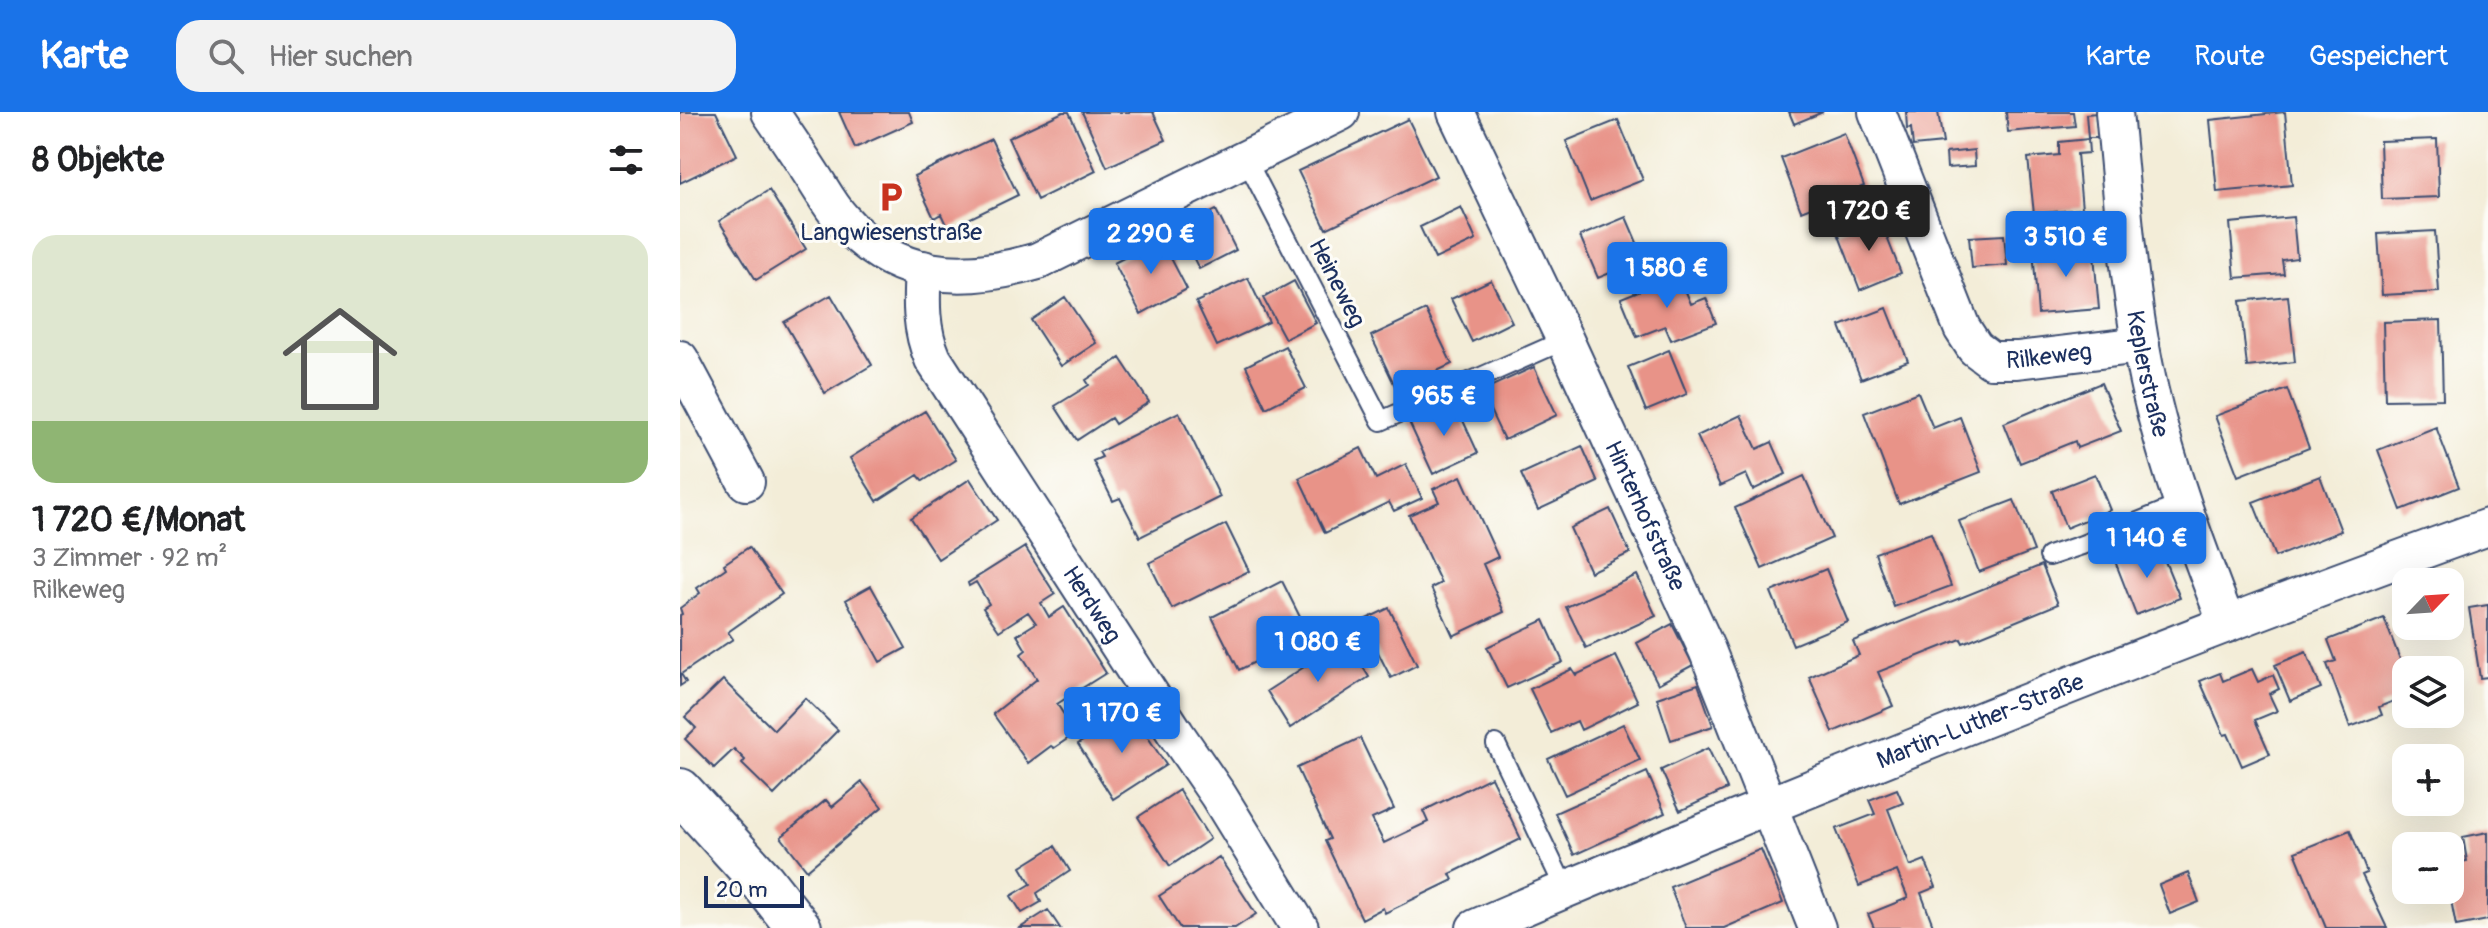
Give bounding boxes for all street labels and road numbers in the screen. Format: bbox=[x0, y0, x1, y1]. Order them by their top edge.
street label: Heineweg bbox=[1302, 234, 1372, 332]
street label: Keplerstraße bbox=[2121, 308, 2176, 440]
street label: Rilkeweg bbox=[2006, 337, 2093, 375]
street label: Hinterhofstraße bbox=[1599, 436, 1692, 595]
street label: Herdweg bbox=[1056, 560, 1128, 648]
street label: Martin-Luther-Straße bbox=[1872, 667, 2088, 775]

